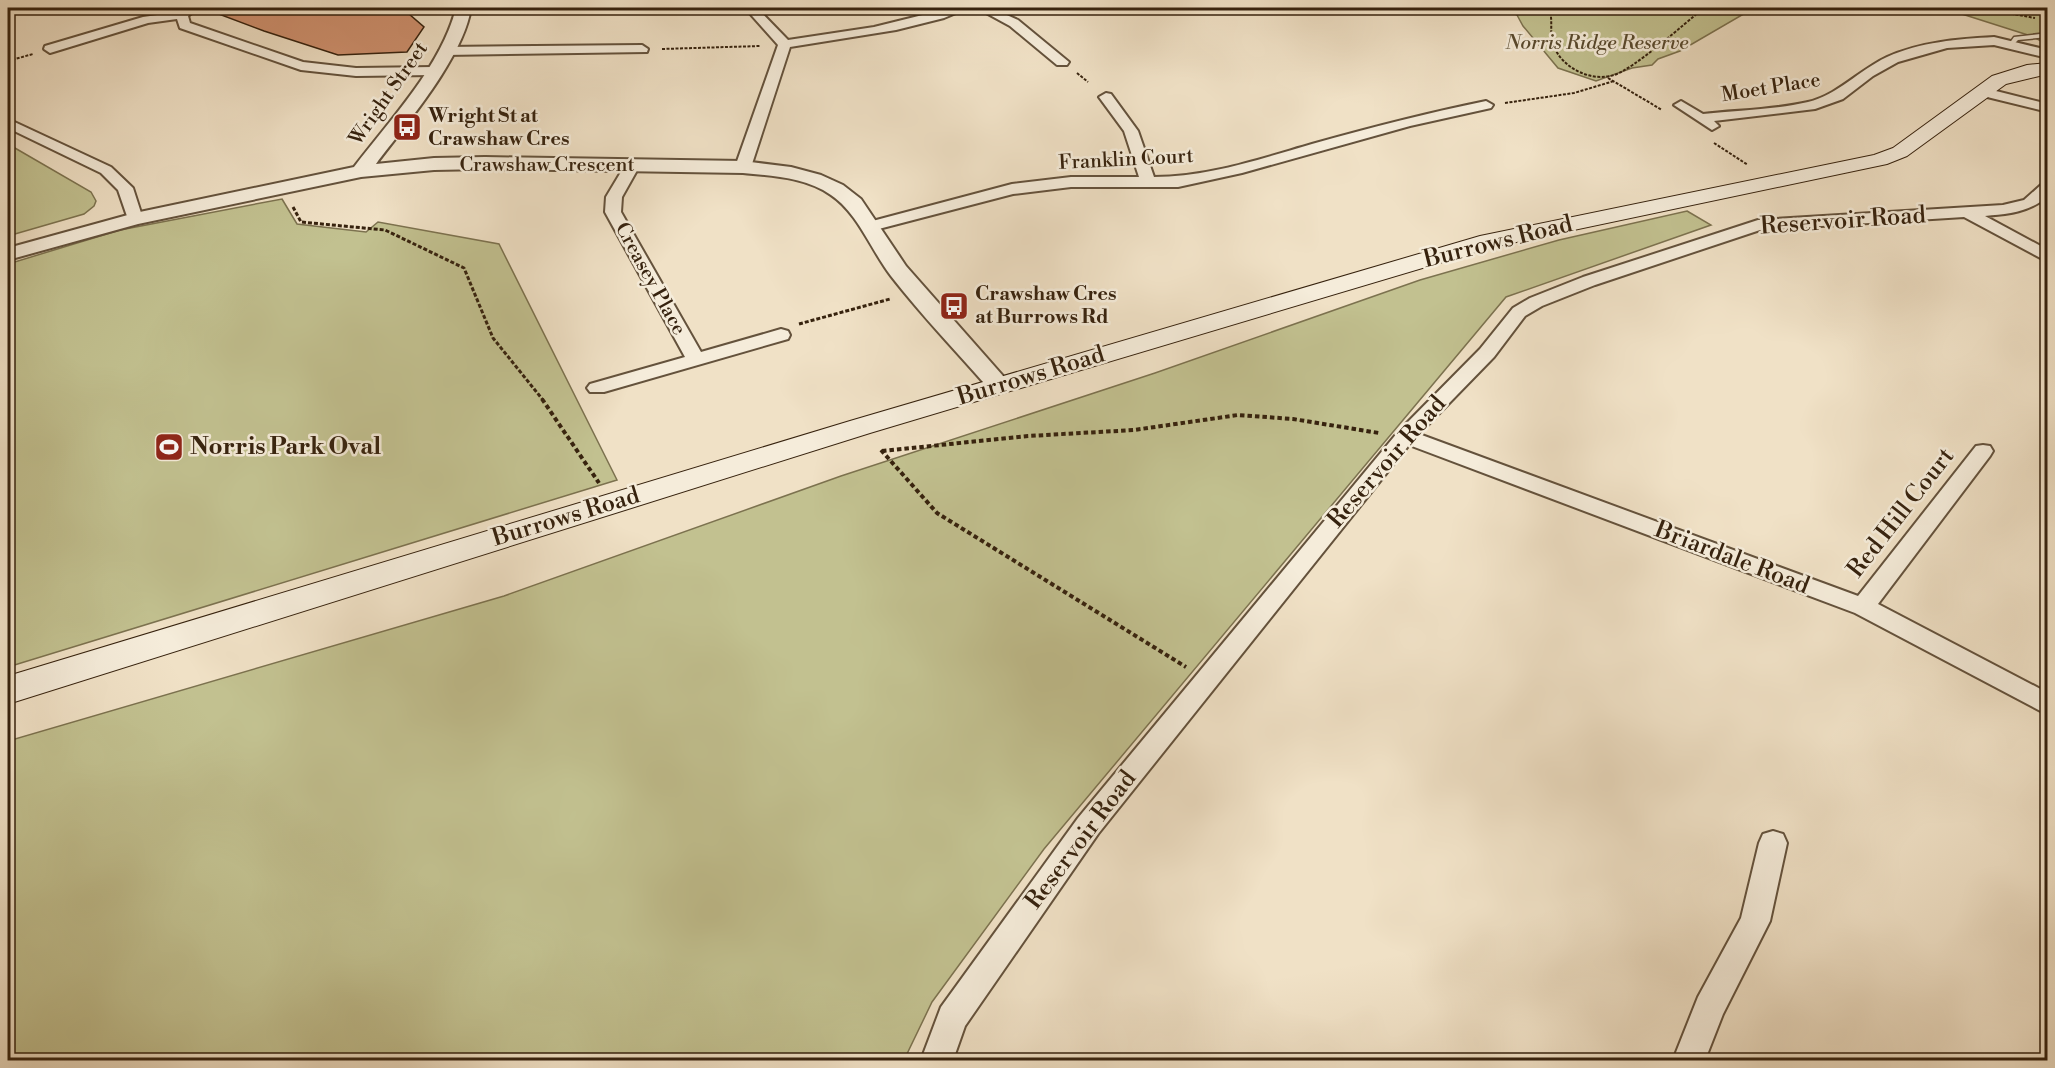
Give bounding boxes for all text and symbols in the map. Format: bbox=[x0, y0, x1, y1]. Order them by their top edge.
park label: Norris Ridge Reserve bbox=[1504, 31, 1689, 56]
street label: Wright Street bbox=[344, 37, 434, 151]
street label: Moet Place bbox=[1720, 68, 1822, 108]
place label: Wright St at Crawshaw Cres bbox=[427, 104, 569, 152]
bus stop icon: Wright St at Crawshaw Cres bbox=[391, 111, 423, 143]
street label: Franklin Court bbox=[1058, 144, 1194, 176]
street label: Crawshaw Crescent bbox=[459, 153, 635, 178]
street label: Reservoir Road bbox=[1759, 200, 1927, 242]
street label: Burrows Road bbox=[1419, 209, 1576, 275]
street label: Creasey Place bbox=[609, 218, 691, 340]
place label: Crawshaw Cres at Burrows Rd bbox=[975, 282, 1116, 330]
bus stop icon: Crawshaw Cres at Burrows Rd bbox=[938, 290, 970, 322]
street label: Burrows Road bbox=[953, 339, 1109, 413]
street label: Reservoir Road bbox=[1321, 389, 1453, 535]
sports icon: Norris Park Oval bbox=[153, 431, 185, 463]
place label: Norris Park Oval bbox=[190, 432, 381, 462]
street label: Red Hill Court bbox=[1841, 442, 1961, 584]
street label: Burrows Road bbox=[488, 480, 644, 554]
street label: Briardale Road bbox=[1649, 514, 1814, 601]
street label: Reservoir Road bbox=[1019, 764, 1143, 915]

